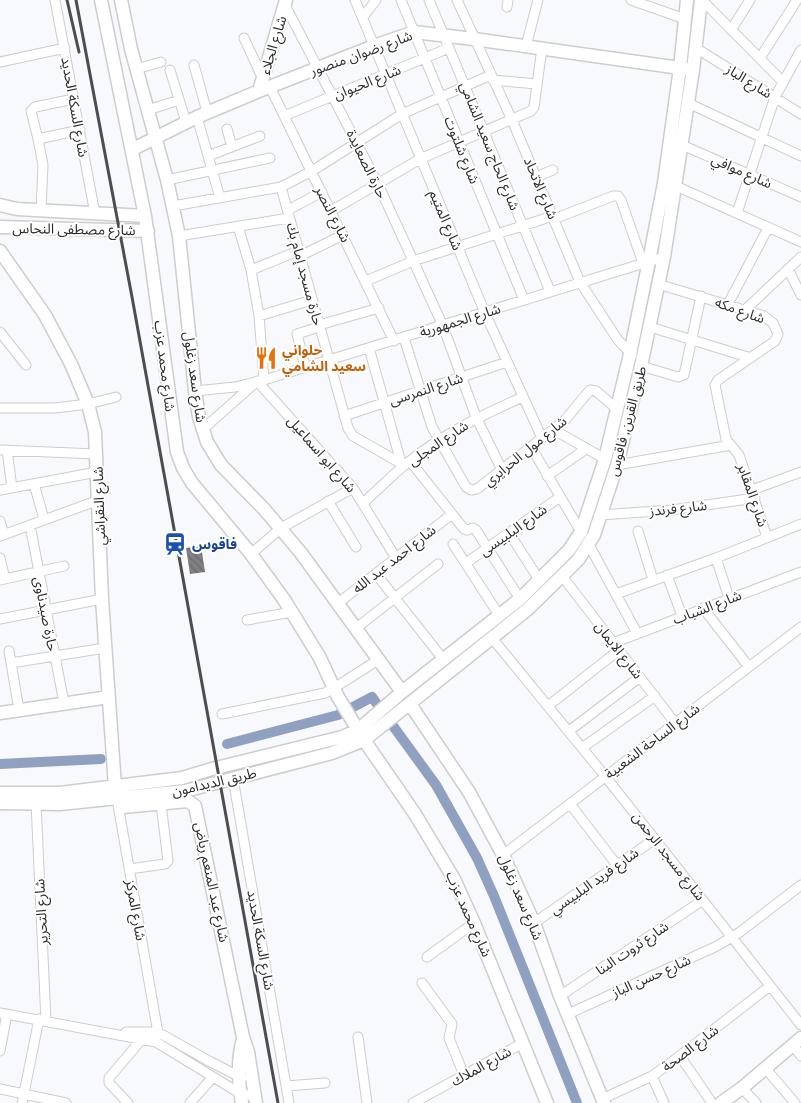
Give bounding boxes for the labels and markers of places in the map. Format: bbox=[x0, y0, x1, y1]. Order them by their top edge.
place label: حلواني سعيد الشامي bbox=[282, 341, 366, 377]
restaurant icon: حلواني سعيد الشامي bbox=[253, 345, 279, 371]
station icon: فاقوس bbox=[162, 531, 188, 557]
place label: فاقوس bbox=[192, 535, 237, 553]

